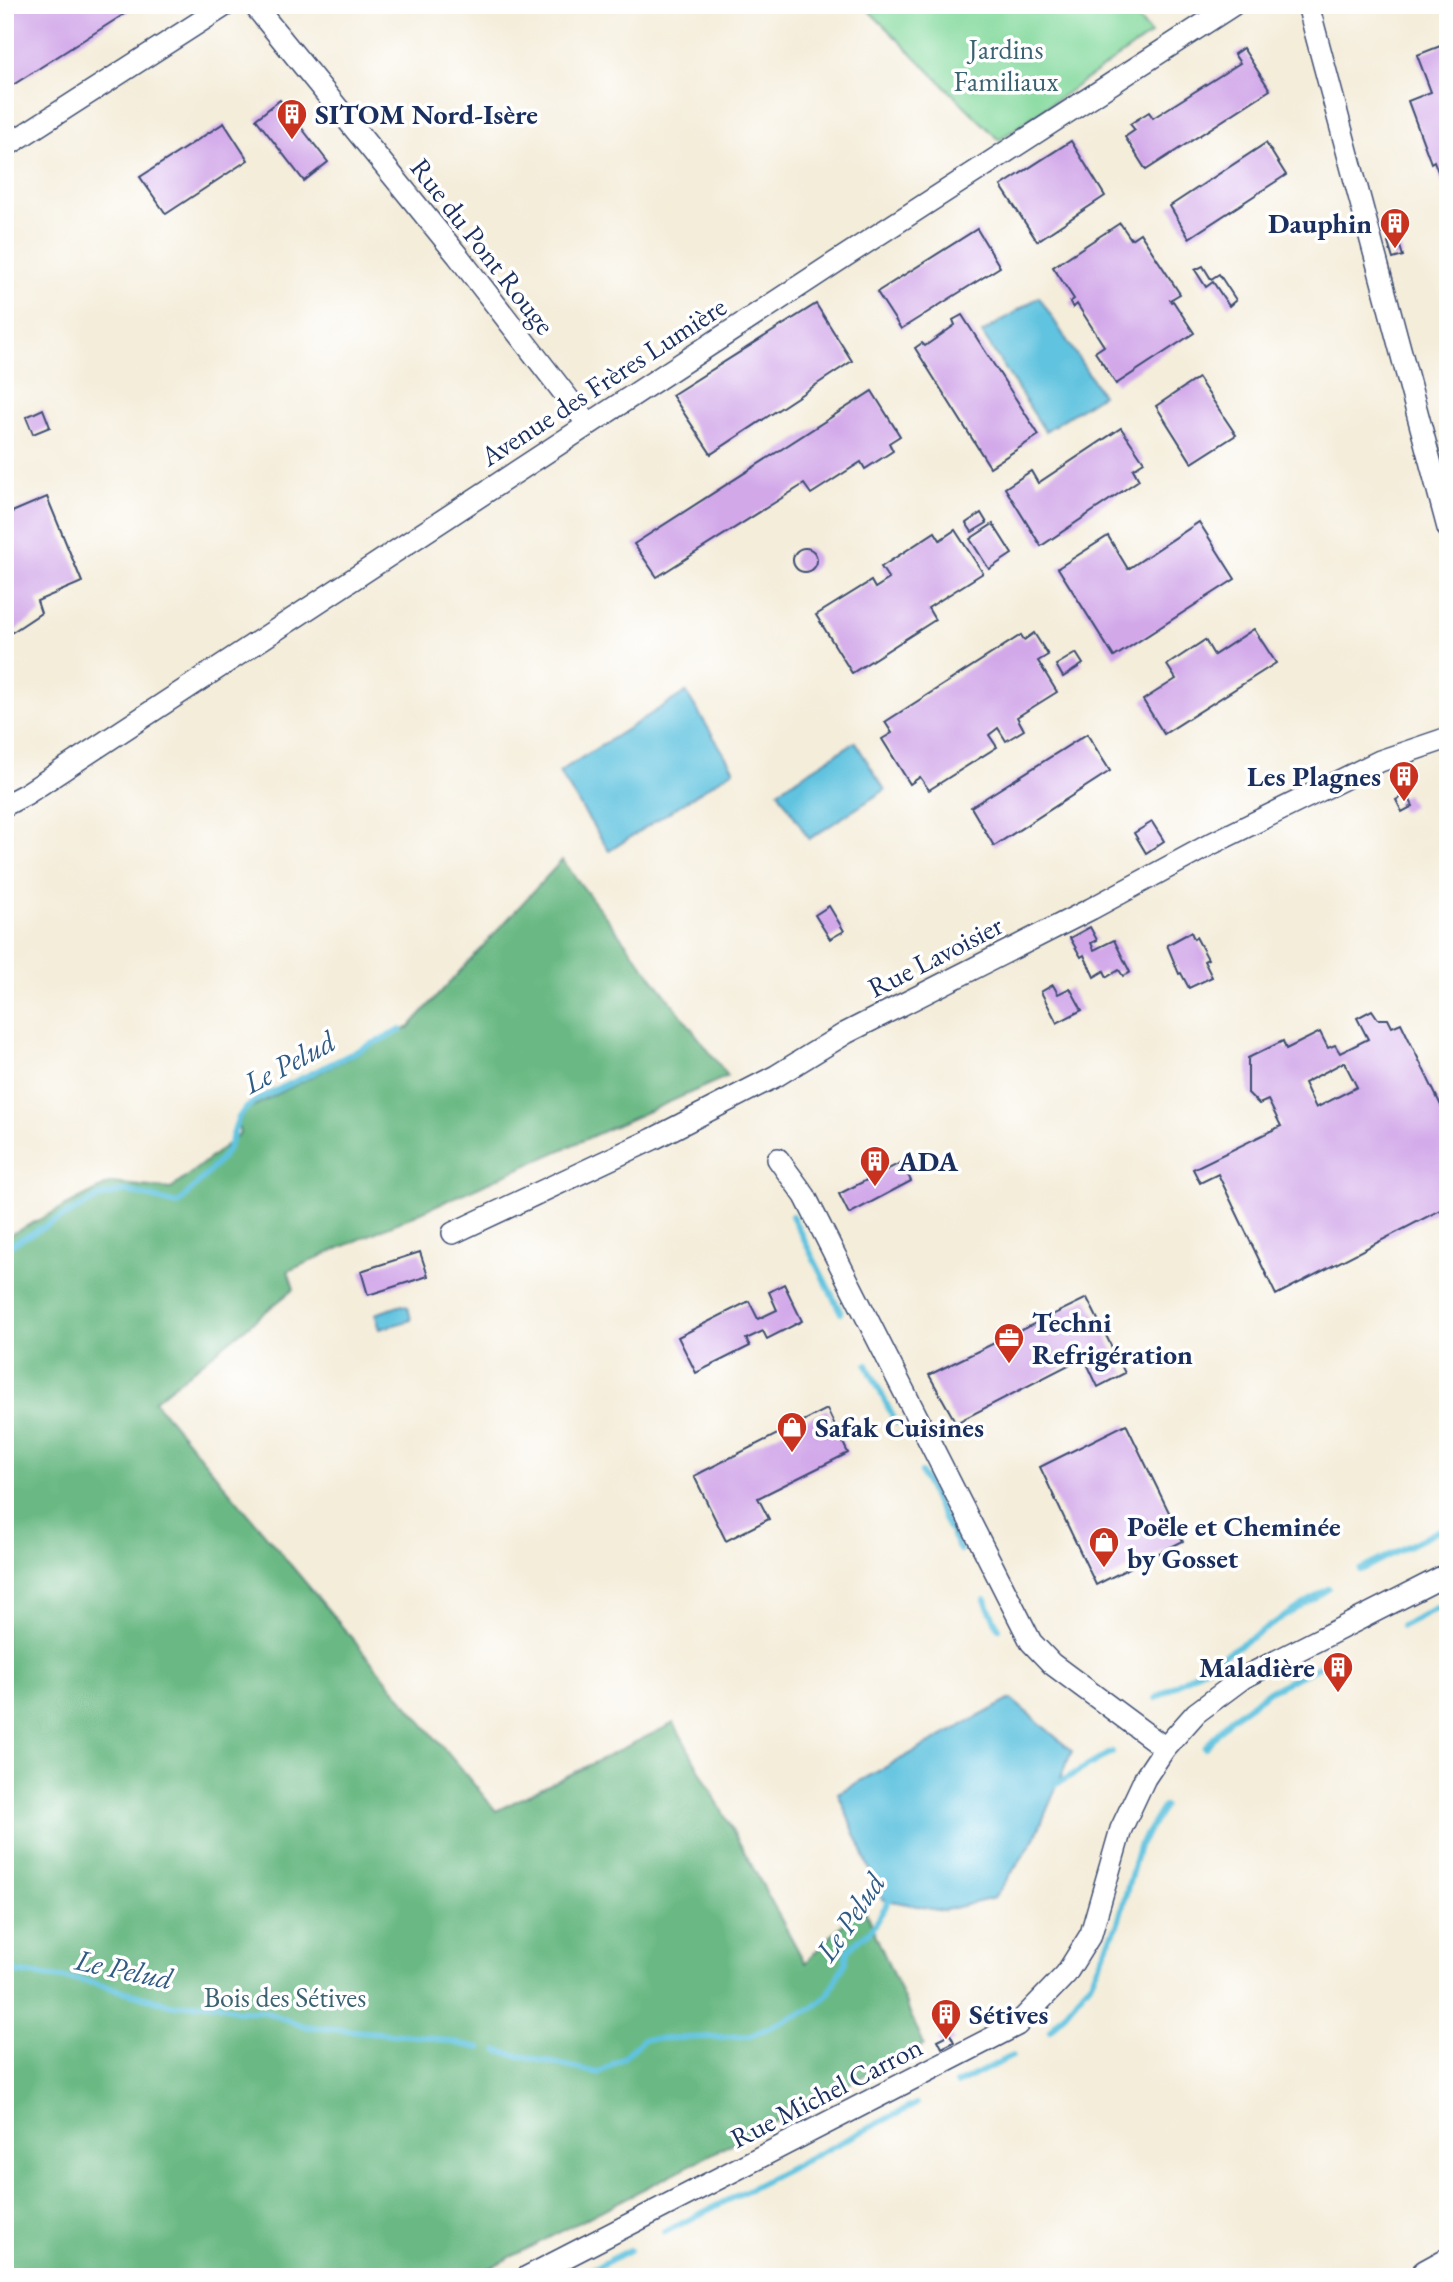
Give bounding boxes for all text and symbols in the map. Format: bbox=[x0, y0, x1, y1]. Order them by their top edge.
park label: Jardins Familiaux bbox=[954, 31, 1058, 99]
place label: SITOM Nord-Isère bbox=[315, 96, 538, 132]
building icon: SITOM Nord-Isère bbox=[275, 97, 309, 141]
street label: Rue du Pont Rouge bbox=[403, 150, 563, 342]
place label: Dauphin bbox=[1268, 205, 1372, 241]
building icon: Dauphin bbox=[1378, 206, 1412, 250]
street label: Avenue des Frères Lumière bbox=[472, 288, 733, 475]
place label: Les Plagnes bbox=[1247, 758, 1381, 794]
building icon: Les Plagnes bbox=[1387, 759, 1421, 803]
street label: Rue Lavoisier bbox=[861, 906, 1009, 1005]
water label: Le Pelud bbox=[235, 1021, 342, 1103]
place label: ADA bbox=[897, 1143, 959, 1179]
building icon: ADA bbox=[858, 1144, 892, 1188]
place label: Techni Refrigération bbox=[1032, 1304, 1193, 1372]
office icon: Techni Refrigération bbox=[992, 1321, 1026, 1365]
place label: Safak Cuisines bbox=[815, 1409, 984, 1445]
shop icon: Safak Cuisines bbox=[775, 1410, 809, 1454]
place label: Poële et Cheminée by Gosset bbox=[1127, 1508, 1341, 1576]
shop icon: Poële et Cheminée by Gosset bbox=[1087, 1525, 1121, 1569]
place label: Maladière bbox=[1199, 1649, 1315, 1685]
building icon: Maladière bbox=[1321, 1650, 1355, 1694]
water label: Le Pelud bbox=[806, 1865, 894, 1970]
water label: Le Pelud bbox=[71, 1939, 177, 1998]
park label: Bois des Sétives bbox=[204, 1979, 366, 2015]
place label: Sétives bbox=[969, 1996, 1048, 2032]
building icon: Sétives bbox=[929, 1997, 963, 2041]
street label: Rue Michel Carron bbox=[724, 2028, 928, 2156]

